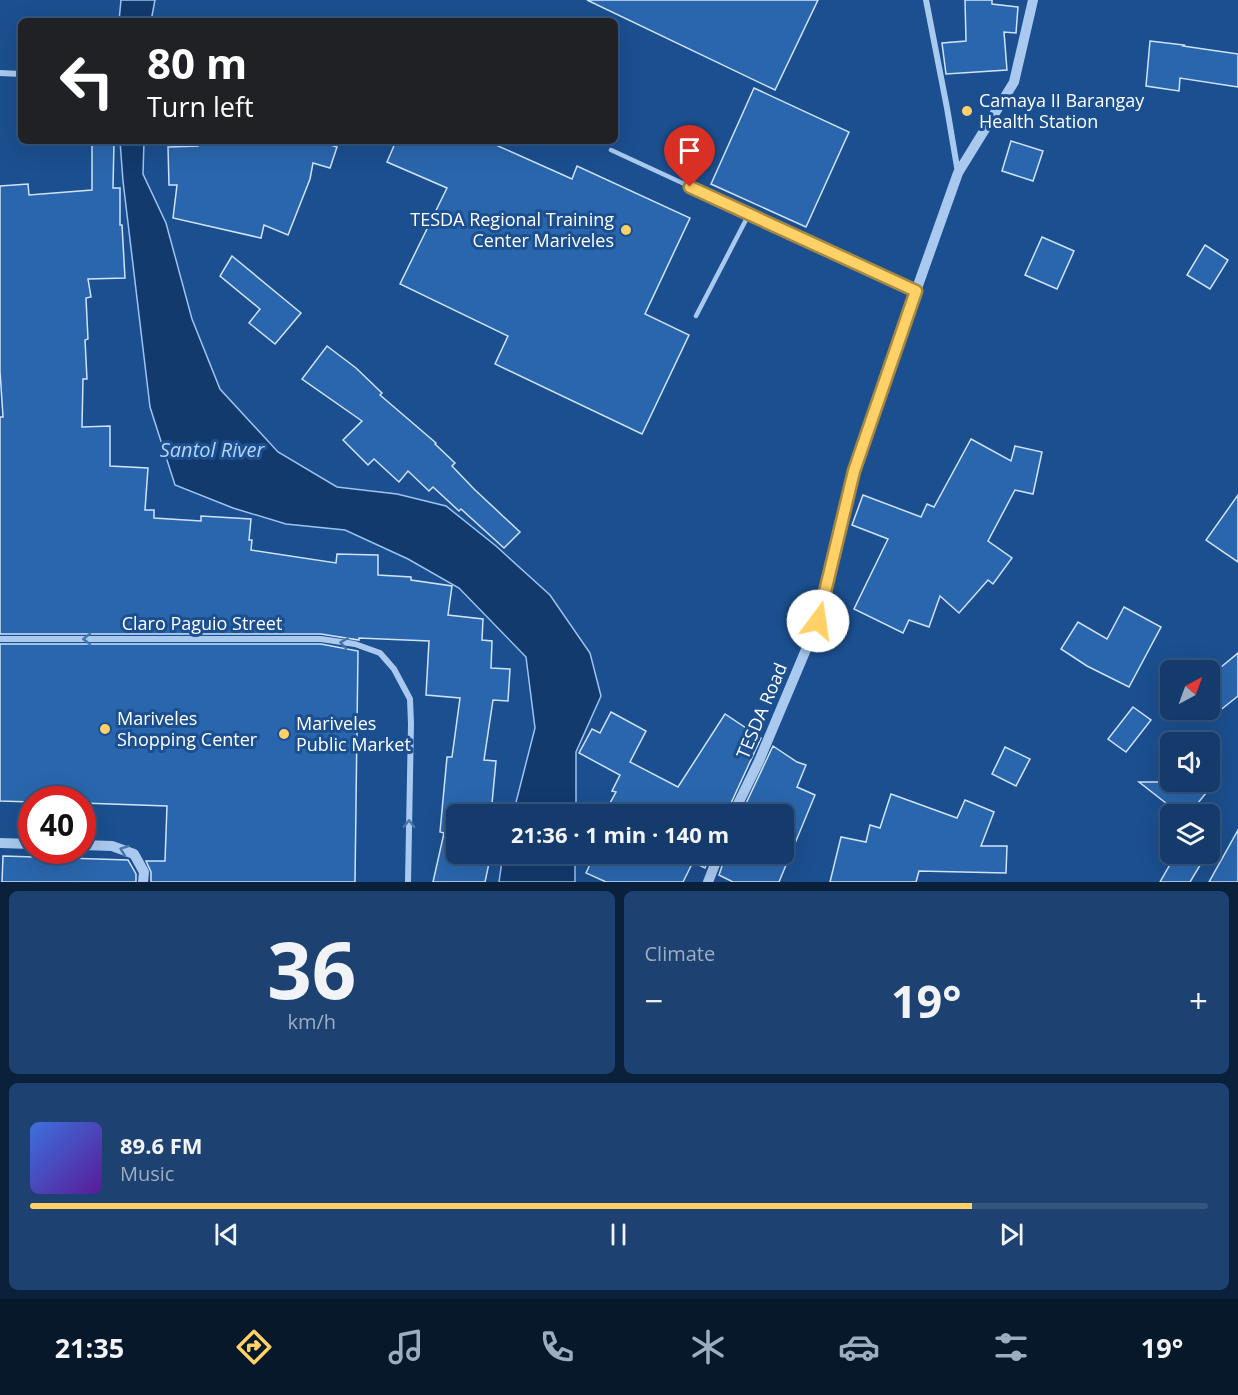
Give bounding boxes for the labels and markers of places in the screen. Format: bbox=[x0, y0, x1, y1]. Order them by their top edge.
place label: Camaya II Barangay Health Station bbox=[979, 88, 1145, 133]
marker: Camaya II Barangay Health Station bbox=[960, 104, 974, 118]
pin bbox=[664, 125, 715, 187]
place label: TESDA Regional Training Center Mariveles bbox=[410, 207, 614, 252]
marker: TESDA Regional Training Center Mariveles bbox=[619, 223, 633, 237]
place label: Mariveles Shopping Center bbox=[117, 706, 258, 751]
place label: Mariveles Public Market bbox=[296, 711, 411, 756]
marker: Mariveles Shopping Center bbox=[98, 722, 112, 736]
marker: Mariveles Public Market bbox=[277, 727, 291, 741]

